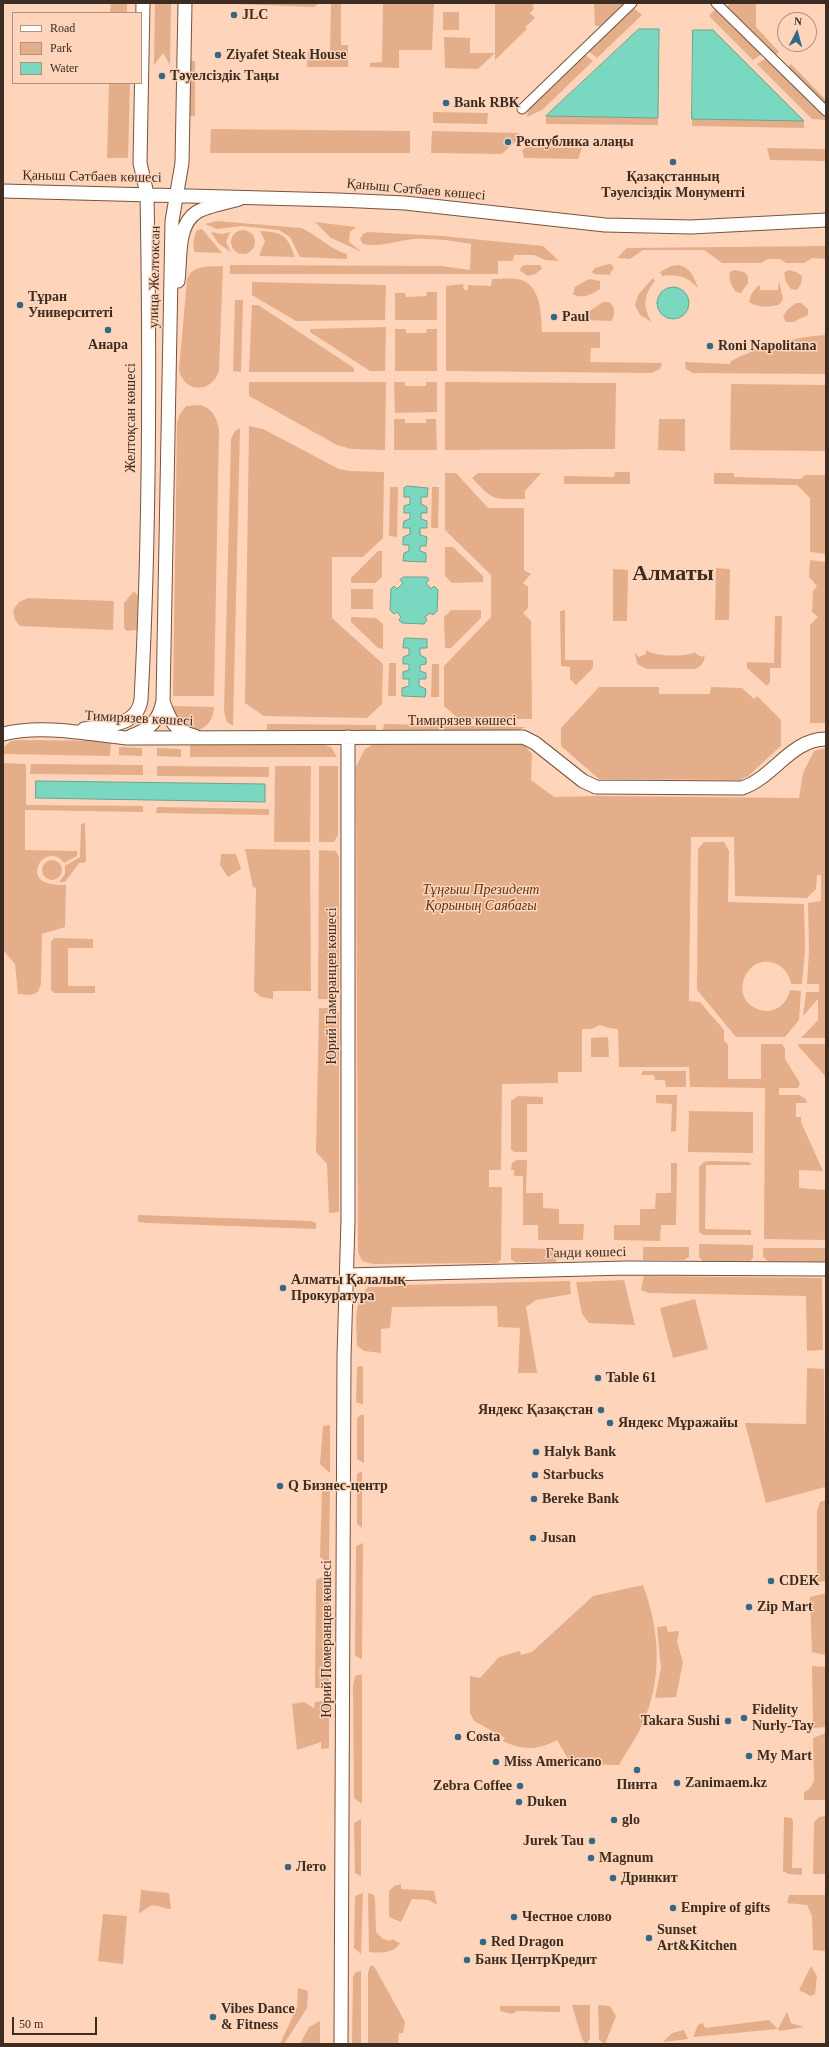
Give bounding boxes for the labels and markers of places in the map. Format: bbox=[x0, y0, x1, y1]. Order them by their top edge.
place label: JLC bbox=[242, 7, 268, 23]
marker: JLC bbox=[229, 10, 239, 20]
place label: Ziyafet Steak House bbox=[226, 47, 347, 63]
marker: Ziyafet Steak House bbox=[213, 50, 223, 60]
place label: Тәуелсіздік Таңы bbox=[170, 68, 279, 84]
marker: Тәуелсіздік Таңы bbox=[157, 71, 167, 81]
place label: Bank RBK bbox=[454, 95, 520, 111]
marker: Bank RBK bbox=[441, 98, 451, 108]
place label: Республика алаңы bbox=[516, 134, 634, 150]
marker: Республика алаңы bbox=[503, 137, 513, 147]
marker: Қазақстанның Тәуелсіздік Монументі bbox=[668, 157, 678, 167]
place label: Қазақстанның Тәуелсіздік Монументі bbox=[601, 169, 745, 202]
place label: Тұран Университеті bbox=[28, 289, 113, 322]
marker: Тұран Университеті bbox=[15, 300, 25, 310]
place label: Paul bbox=[562, 309, 589, 325]
marker: Paul bbox=[549, 312, 559, 322]
marker: Анара bbox=[103, 325, 113, 335]
place label: Анара bbox=[88, 337, 128, 353]
place label: Roni Napolitana bbox=[718, 338, 816, 354]
marker: Roni Napolitana bbox=[705, 341, 715, 351]
place label: Алматы Қалалық Прокуратура bbox=[291, 1272, 405, 1304]
marker: Алматы Қалалық Прокуратура bbox=[278, 1283, 288, 1293]
place label: Table 61 bbox=[606, 1370, 656, 1386]
marker: Table 61 bbox=[593, 1373, 603, 1383]
place label: Яндекс Қазақстан bbox=[478, 1402, 593, 1418]
marker: Яндекс Қазақстан bbox=[596, 1405, 606, 1415]
place label: Яндекс Мұражайы bbox=[618, 1415, 738, 1431]
marker: Яндекс Мұражайы bbox=[605, 1418, 615, 1428]
place label: Halyk Bank bbox=[544, 1444, 616, 1460]
marker: Halyk Bank bbox=[531, 1447, 541, 1457]
place label: Starbucks bbox=[543, 1467, 604, 1483]
marker: Starbucks bbox=[530, 1470, 540, 1480]
place label: Q Бизнес-центр bbox=[288, 1478, 388, 1494]
marker: Q Бизнес-центр bbox=[275, 1481, 285, 1491]
place label: Bereke Bank bbox=[542, 1491, 619, 1507]
marker: Bereke Bank bbox=[529, 1494, 539, 1504]
place label: Jusan bbox=[541, 1530, 576, 1546]
marker: Jusan bbox=[528, 1533, 538, 1543]
place label: CDEK bbox=[779, 1573, 819, 1589]
marker: CDEK bbox=[766, 1576, 776, 1586]
place label: Zip Mart bbox=[757, 1599, 813, 1615]
marker: Zip Mart bbox=[744, 1602, 754, 1612]
place label: Fidelity Nurly-Tay bbox=[752, 1702, 814, 1734]
place label: Takara Sushi bbox=[641, 1713, 720, 1729]
marker: Fidelity Nurly-Tay bbox=[739, 1713, 749, 1723]
marker: Takara Sushi bbox=[723, 1716, 733, 1726]
place label: Costa bbox=[466, 1729, 500, 1745]
marker: Costa bbox=[453, 1732, 463, 1742]
place label: My Mart bbox=[757, 1748, 812, 1764]
marker: My Mart bbox=[744, 1751, 754, 1761]
place label: Miss Americano bbox=[504, 1754, 602, 1770]
marker: Miss Americano bbox=[491, 1757, 501, 1767]
marker: Пинта bbox=[632, 1765, 642, 1775]
place label: Zanimaem.kz bbox=[685, 1775, 767, 1791]
place label: Пинта bbox=[616, 1777, 658, 1793]
place label: Zebra Coffee bbox=[433, 1778, 512, 1794]
marker: Zanimaem.kz bbox=[672, 1778, 682, 1788]
marker: Zebra Coffee bbox=[515, 1781, 525, 1791]
place label: Duken bbox=[527, 1794, 567, 1810]
marker: Duken bbox=[514, 1797, 524, 1807]
place label: glo bbox=[622, 1812, 640, 1828]
marker: glo bbox=[609, 1815, 619, 1825]
place label: Jurek Tau bbox=[523, 1833, 584, 1849]
marker: Jurek Tau bbox=[587, 1836, 597, 1846]
place label: Magnum bbox=[599, 1850, 653, 1866]
marker: Magnum bbox=[586, 1853, 596, 1863]
place label: Лето bbox=[296, 1859, 326, 1875]
marker: Лето bbox=[283, 1862, 293, 1872]
place label: Дринкит bbox=[621, 1870, 678, 1886]
marker: Дринкит bbox=[608, 1873, 618, 1883]
place label: Empire of gifts bbox=[681, 1900, 770, 1916]
marker: Empire of gifts bbox=[668, 1903, 678, 1913]
place label: Честное слово bbox=[522, 1909, 612, 1925]
marker: Честное слово bbox=[509, 1912, 519, 1922]
place label: Sunset Art&Kitchen bbox=[657, 1922, 737, 1954]
marker: Sunset Art&Kitchen bbox=[644, 1933, 654, 1943]
place label: Red Dragon bbox=[491, 1934, 564, 1950]
marker: Red Dragon bbox=[478, 1937, 488, 1947]
place label: Банк ЦентрКредит bbox=[475, 1952, 597, 1968]
marker: Банк ЦентрКредит bbox=[462, 1955, 472, 1965]
place label: Vibes Dance & Fitness bbox=[221, 2001, 295, 2034]
marker: Vibes Dance & Fitness bbox=[208, 2012, 218, 2022]

